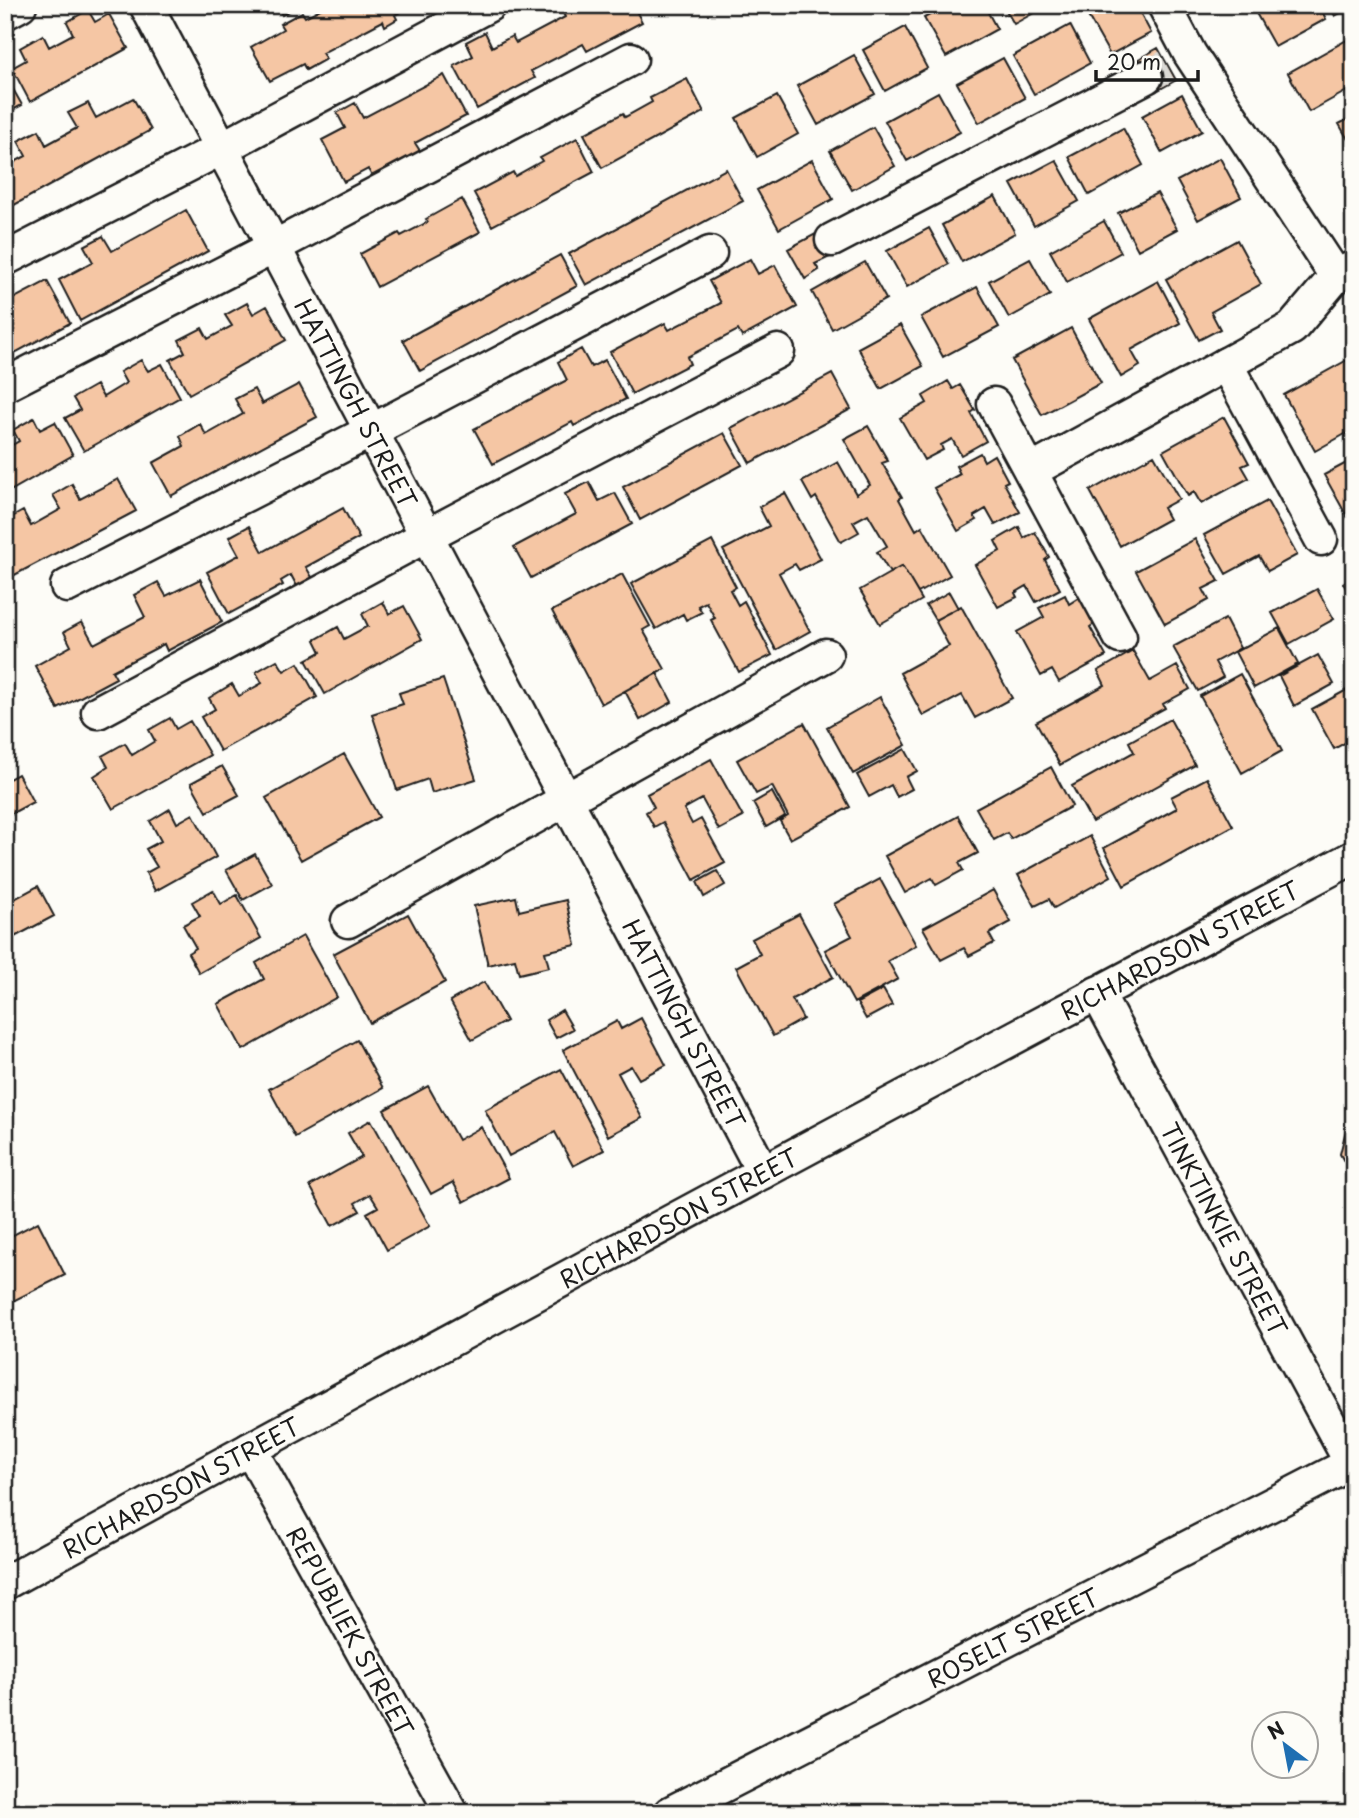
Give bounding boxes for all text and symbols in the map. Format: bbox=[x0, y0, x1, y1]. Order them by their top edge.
scale bar bbox=[1096, 38, 1198, 82]
text: 20 m bbox=[1107, 45, 1161, 77]
street label: HATTINGH STREET bbox=[286, 292, 427, 514]
street label: RICHARDSON STREET bbox=[1053, 871, 1306, 1028]
street label: HATTINGH STREET bbox=[614, 912, 755, 1135]
street label: TINKTINKIE STREET bbox=[1152, 1116, 1297, 1342]
street label: RICHARDSON STREET bbox=[552, 1138, 805, 1296]
street label: RICHARDSON STREET bbox=[55, 1407, 307, 1567]
street label: REPUBLIEK STREET bbox=[278, 1520, 424, 1743]
street label: ROSELT STREET bbox=[920, 1578, 1106, 1696]
north arrow bbox=[1250, 1710, 1320, 1780]
text: N bbox=[1262, 1714, 1289, 1746]

